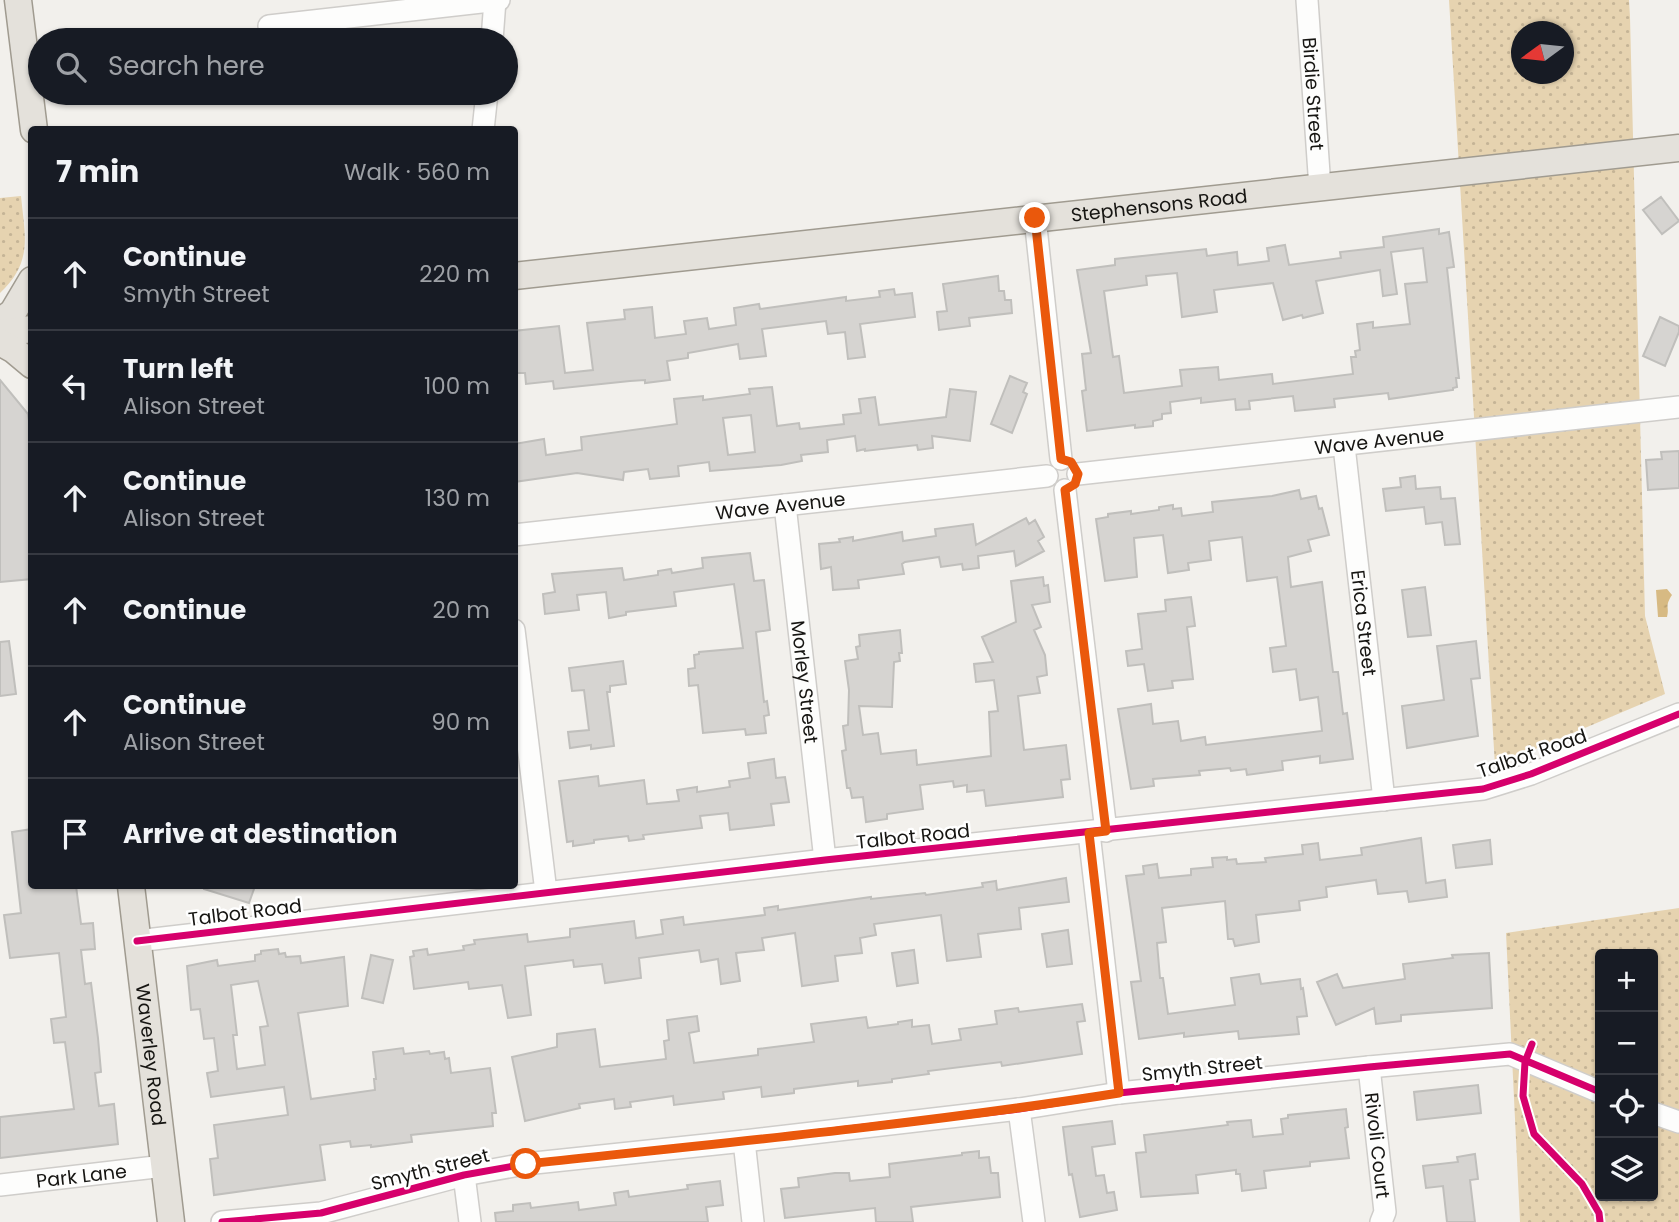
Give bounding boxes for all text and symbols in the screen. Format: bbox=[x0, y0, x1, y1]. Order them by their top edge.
north arrow bbox=[1511, 21, 1574, 84]
search box bbox=[28, 28, 518, 105]
street label: Birdie Street bbox=[1296, 36, 1330, 151]
icon: search bbox=[52, 48, 90, 86]
text: Search here bbox=[108, 48, 265, 84]
text: 7 min bbox=[56, 150, 139, 193]
text: Walk · 560 m bbox=[344, 156, 490, 188]
street label: Stephensons Road bbox=[1069, 183, 1249, 229]
route end bbox=[1019, 202, 1050, 233]
text: Continue bbox=[123, 239, 246, 275]
icon: ahead bbox=[56, 255, 94, 293]
text: 220 m bbox=[419, 258, 490, 290]
text: Smyth Street bbox=[123, 278, 270, 310]
text: Turn left bbox=[123, 351, 234, 387]
icon: left bbox=[56, 367, 94, 405]
text: 100 m bbox=[424, 370, 490, 402]
text: Alison Street bbox=[123, 390, 265, 422]
street label: Wave Avenue bbox=[1313, 420, 1445, 462]
text: Continue bbox=[123, 463, 246, 499]
icon: ahead bbox=[56, 479, 94, 517]
text: 130 m bbox=[425, 482, 490, 514]
street label: Wave Avenue bbox=[714, 485, 847, 527]
text: Alison Street bbox=[123, 502, 265, 534]
street label: Erica Street bbox=[1344, 568, 1383, 678]
icon: ahead bbox=[56, 591, 94, 629]
text: Continue bbox=[123, 592, 246, 628]
text: 20 m bbox=[432, 594, 490, 626]
street label: Morley Street bbox=[784, 619, 825, 745]
text: Continue bbox=[123, 687, 246, 723]
icon: ahead bbox=[56, 703, 94, 741]
text: 90 m bbox=[431, 706, 490, 738]
street label: Talbot Road bbox=[1474, 722, 1591, 785]
text: Alison Street bbox=[123, 726, 265, 758]
icon: arrive bbox=[56, 815, 94, 853]
text: Arrive at destination bbox=[123, 816, 398, 852]
street label: Talbot Road bbox=[855, 817, 971, 856]
street label: Talbot Road bbox=[187, 892, 303, 933]
map controls bbox=[1595, 949, 1658, 1201]
button: + bbox=[1595, 949, 1658, 1012]
street label: Waverley Road bbox=[129, 982, 172, 1127]
button: − bbox=[1595, 1012, 1658, 1075]
street label: Smyth Street bbox=[1140, 1049, 1264, 1088]
button: locate bbox=[1595, 1075, 1658, 1138]
street label: Rivoli Court bbox=[1358, 1091, 1396, 1200]
button: layers bbox=[1595, 1138, 1658, 1201]
street label: Smyth Street bbox=[368, 1142, 492, 1197]
route start bbox=[510, 1148, 541, 1179]
street label: Park Lane bbox=[35, 1157, 128, 1195]

